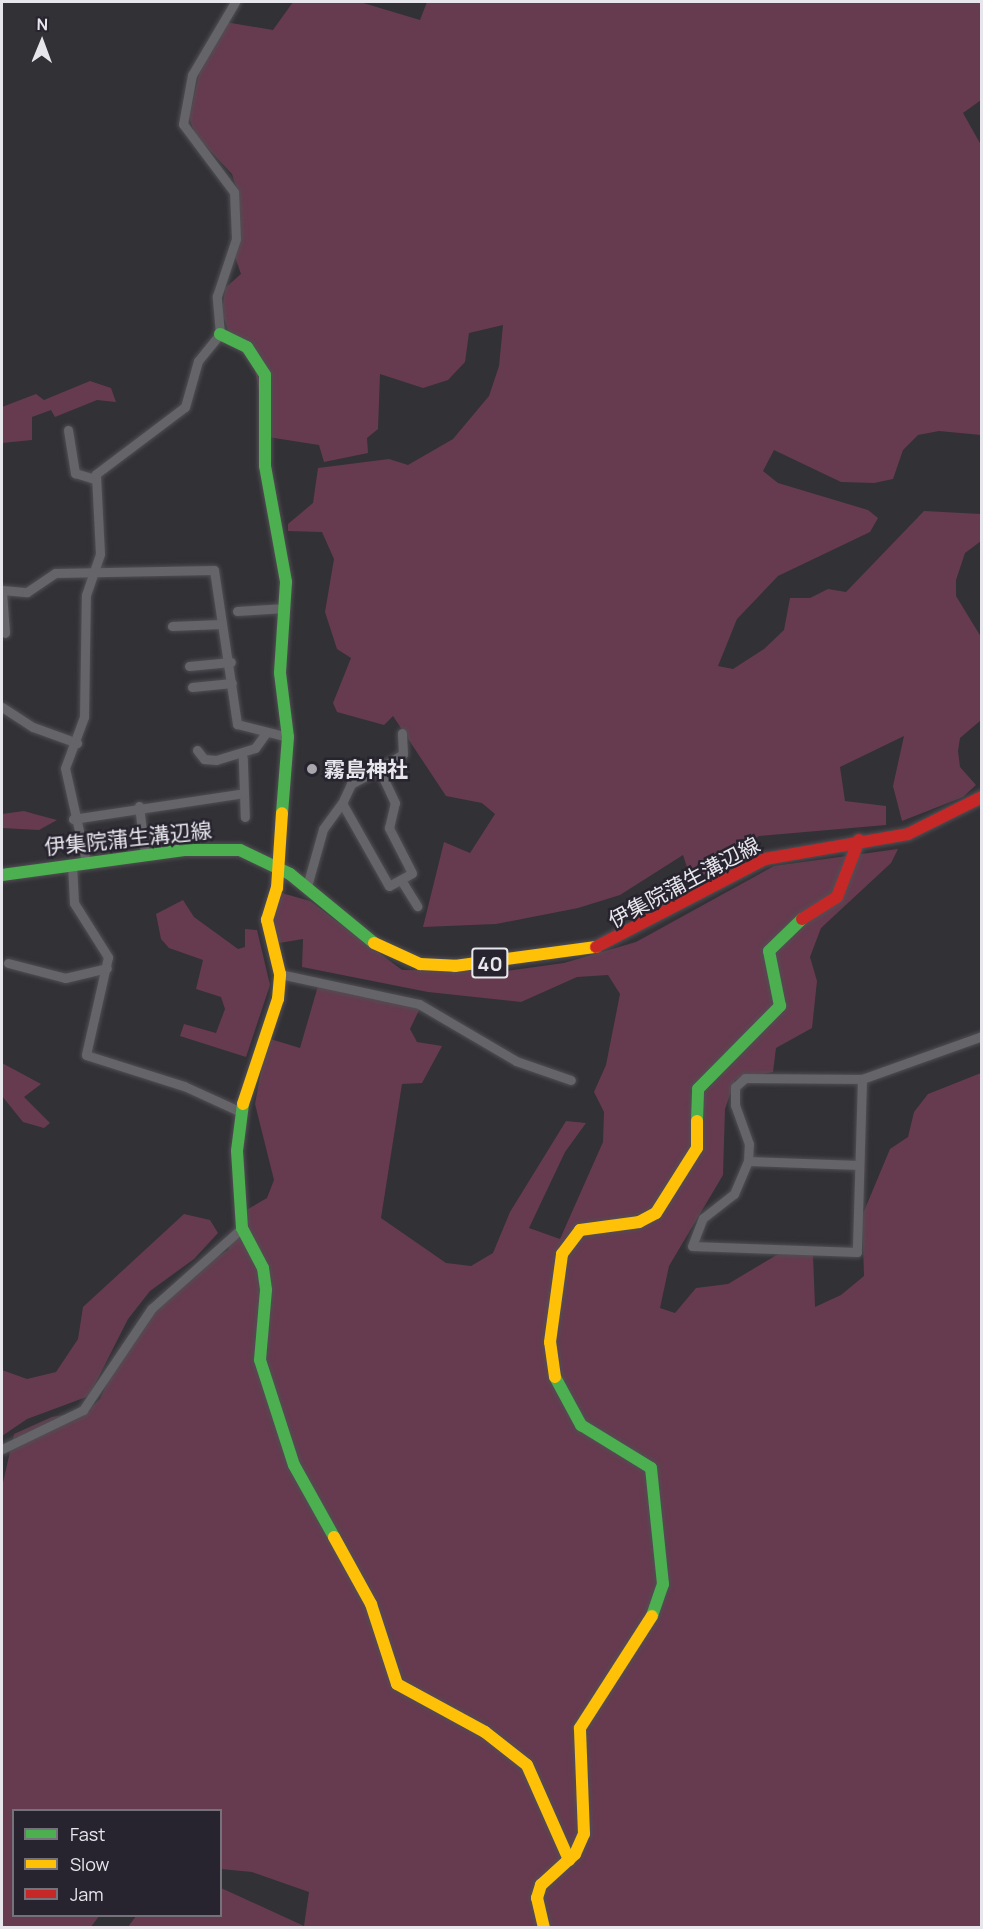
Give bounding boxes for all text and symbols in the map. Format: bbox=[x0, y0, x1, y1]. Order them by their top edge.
north arrow bbox=[12, 12, 72, 72]
text: N bbox=[36, 13, 48, 35]
place label: 霧島神社 bbox=[324, 756, 408, 782]
marker: 霧島神社 bbox=[305, 762, 319, 776]
street label: 伊集院蒲生溝辺線 bbox=[43, 817, 213, 859]
street label: 伊集院蒲生溝辺線 bbox=[604, 831, 764, 933]
road number: 40 bbox=[470, 946, 510, 980]
legend bbox=[12, 1809, 222, 1917]
text: Fast bbox=[70, 1822, 105, 1846]
text: Slow bbox=[70, 1852, 109, 1876]
text: Jam bbox=[70, 1882, 104, 1906]

